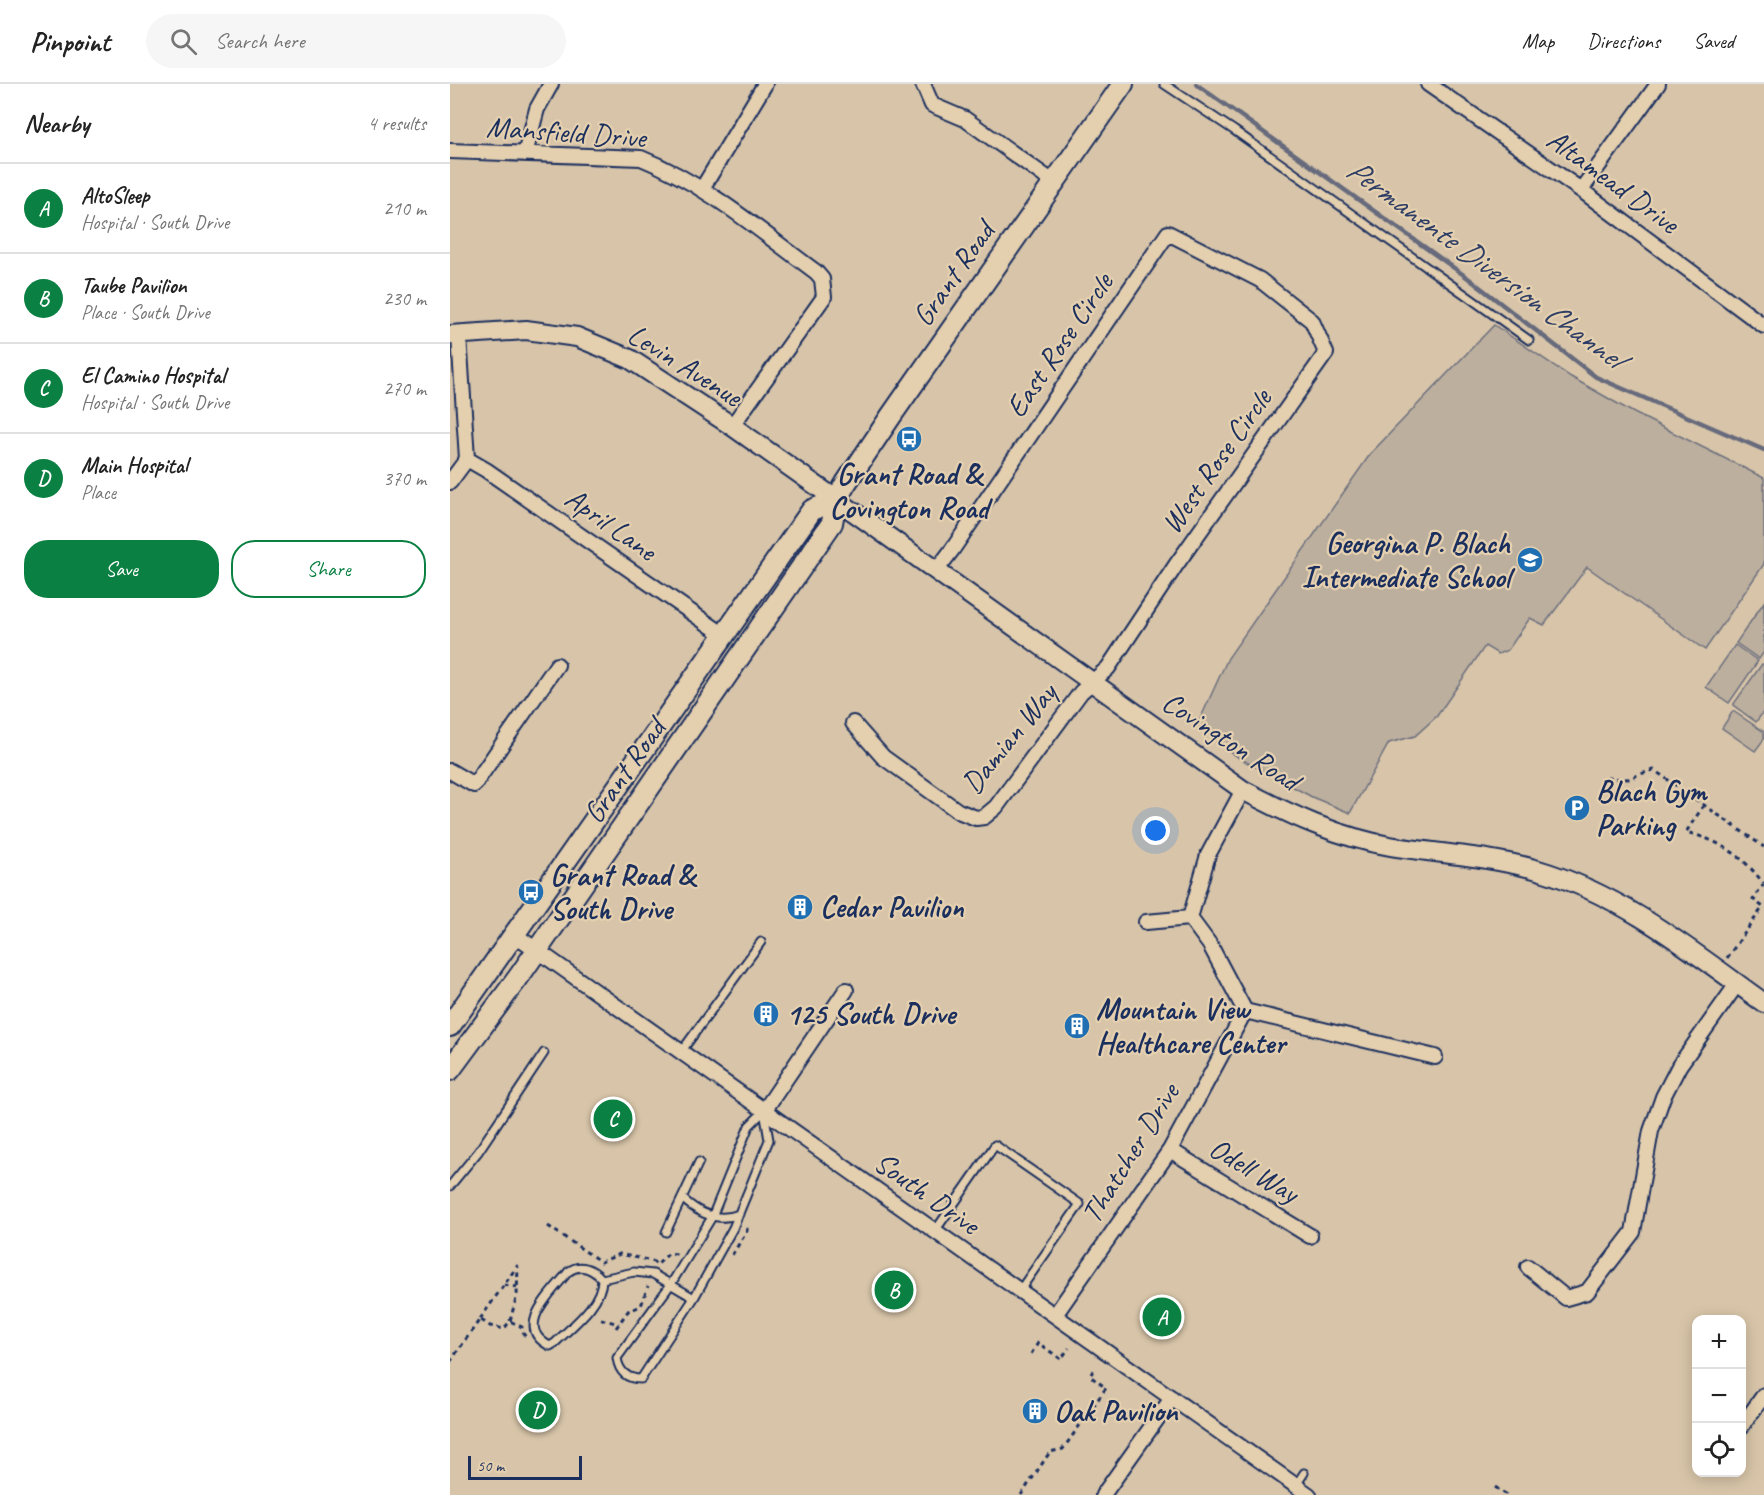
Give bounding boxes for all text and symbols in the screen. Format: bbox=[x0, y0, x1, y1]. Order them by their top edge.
search box bbox=[146, 14, 566, 68]
text: Pinpoint bbox=[30, 24, 110, 59]
icon: search bbox=[167, 25, 200, 58]
text: Search here bbox=[215, 27, 305, 55]
text: Map bbox=[1522, 28, 1554, 54]
text: Directions bbox=[1587, 28, 1660, 54]
text: Saved bbox=[1693, 28, 1734, 54]
text: Nearby bbox=[24, 107, 89, 140]
street label: Mansfield Drive bbox=[485, 107, 649, 157]
text: 4 results bbox=[367, 111, 426, 136]
street label: Altamead Drive bbox=[1539, 120, 1688, 243]
water label: Permanente Diversion Channel bbox=[1339, 149, 1640, 383]
text: AltoSleep bbox=[81, 182, 149, 210]
text: A bbox=[38, 196, 49, 221]
text: 210 m bbox=[383, 196, 426, 221]
text: Hospital · South Drive bbox=[81, 210, 229, 235]
street label: Grant Road bbox=[903, 211, 1005, 334]
street label: East Rose Circle bbox=[997, 264, 1122, 425]
text: Taube Pavilion bbox=[81, 272, 187, 300]
text: B bbox=[38, 286, 49, 311]
text: 230 m bbox=[383, 286, 426, 311]
text: Place · South Drive bbox=[81, 300, 210, 325]
street label: Levin Avenue bbox=[621, 315, 751, 416]
text: El Camino Hospital bbox=[81, 362, 225, 390]
text: C bbox=[39, 376, 48, 401]
text: 270 m bbox=[383, 376, 426, 401]
street label: West Rose Circle bbox=[1152, 379, 1281, 541]
text: Hospital · South Drive bbox=[81, 390, 229, 415]
bus stop icon: Grant Road & Covington Road bbox=[894, 424, 924, 454]
text: Main Hospital bbox=[81, 452, 188, 480]
place label: Grant Road & Covington Road bbox=[830, 455, 993, 527]
text: D bbox=[38, 466, 49, 491]
text: 370 m bbox=[383, 466, 426, 491]
street label: April Lane bbox=[558, 479, 666, 570]
text: Place bbox=[81, 480, 116, 505]
place label: Georgina P. Blach Intermediate School bbox=[1302, 524, 1516, 596]
button: Save bbox=[24, 540, 219, 598]
button: Share bbox=[231, 540, 426, 598]
school or university icon: Georgina P. Blach Intermediate School bbox=[1515, 545, 1545, 575]
street label: Damian Way bbox=[953, 673, 1067, 801]
street label: Covington Road bbox=[1155, 683, 1310, 802]
street label: Grant Road bbox=[574, 708, 676, 831]
place label: Blach Gym Parking bbox=[1596, 772, 1708, 844]
parking icon: Blach Gym Parking bbox=[1562, 793, 1592, 823]
your location bbox=[1141, 816, 1170, 845]
place label: Grant Road & South Drive bbox=[550, 856, 698, 928]
bus stop icon: Grant Road & South Drive bbox=[516, 877, 546, 907]
place label: Cedar Pavilion bbox=[820, 888, 965, 926]
building icon: Cedar Pavilion bbox=[785, 892, 815, 922]
place label: Mountain View Healthcare Center bbox=[1096, 990, 1288, 1062]
place label: 125 South Drive bbox=[786, 995, 958, 1033]
building icon: 125 South Drive bbox=[751, 999, 781, 1029]
building icon: Mountain View Healthcare Center bbox=[1062, 1011, 1092, 1041]
street label: Thatcher Drive bbox=[1072, 1074, 1189, 1230]
pin: C bbox=[594, 1096, 632, 1142]
street label: Odell Way bbox=[1202, 1129, 1308, 1213]
street label: South Drive bbox=[867, 1143, 989, 1244]
pin: B bbox=[874, 1268, 914, 1312]
pin: A bbox=[1142, 1294, 1182, 1340]
map controls bbox=[1692, 1315, 1746, 1477]
button: + bbox=[1692, 1315, 1746, 1369]
button: − bbox=[1692, 1369, 1746, 1423]
pin: D bbox=[518, 1388, 557, 1432]
place label: Oak Pavilion bbox=[1054, 1392, 1179, 1430]
building icon: Oak Pavilion bbox=[1020, 1396, 1050, 1426]
button: locate bbox=[1692, 1423, 1746, 1477]
scale bar bbox=[468, 1453, 582, 1480]
text: 50 m bbox=[477, 1456, 504, 1476]

